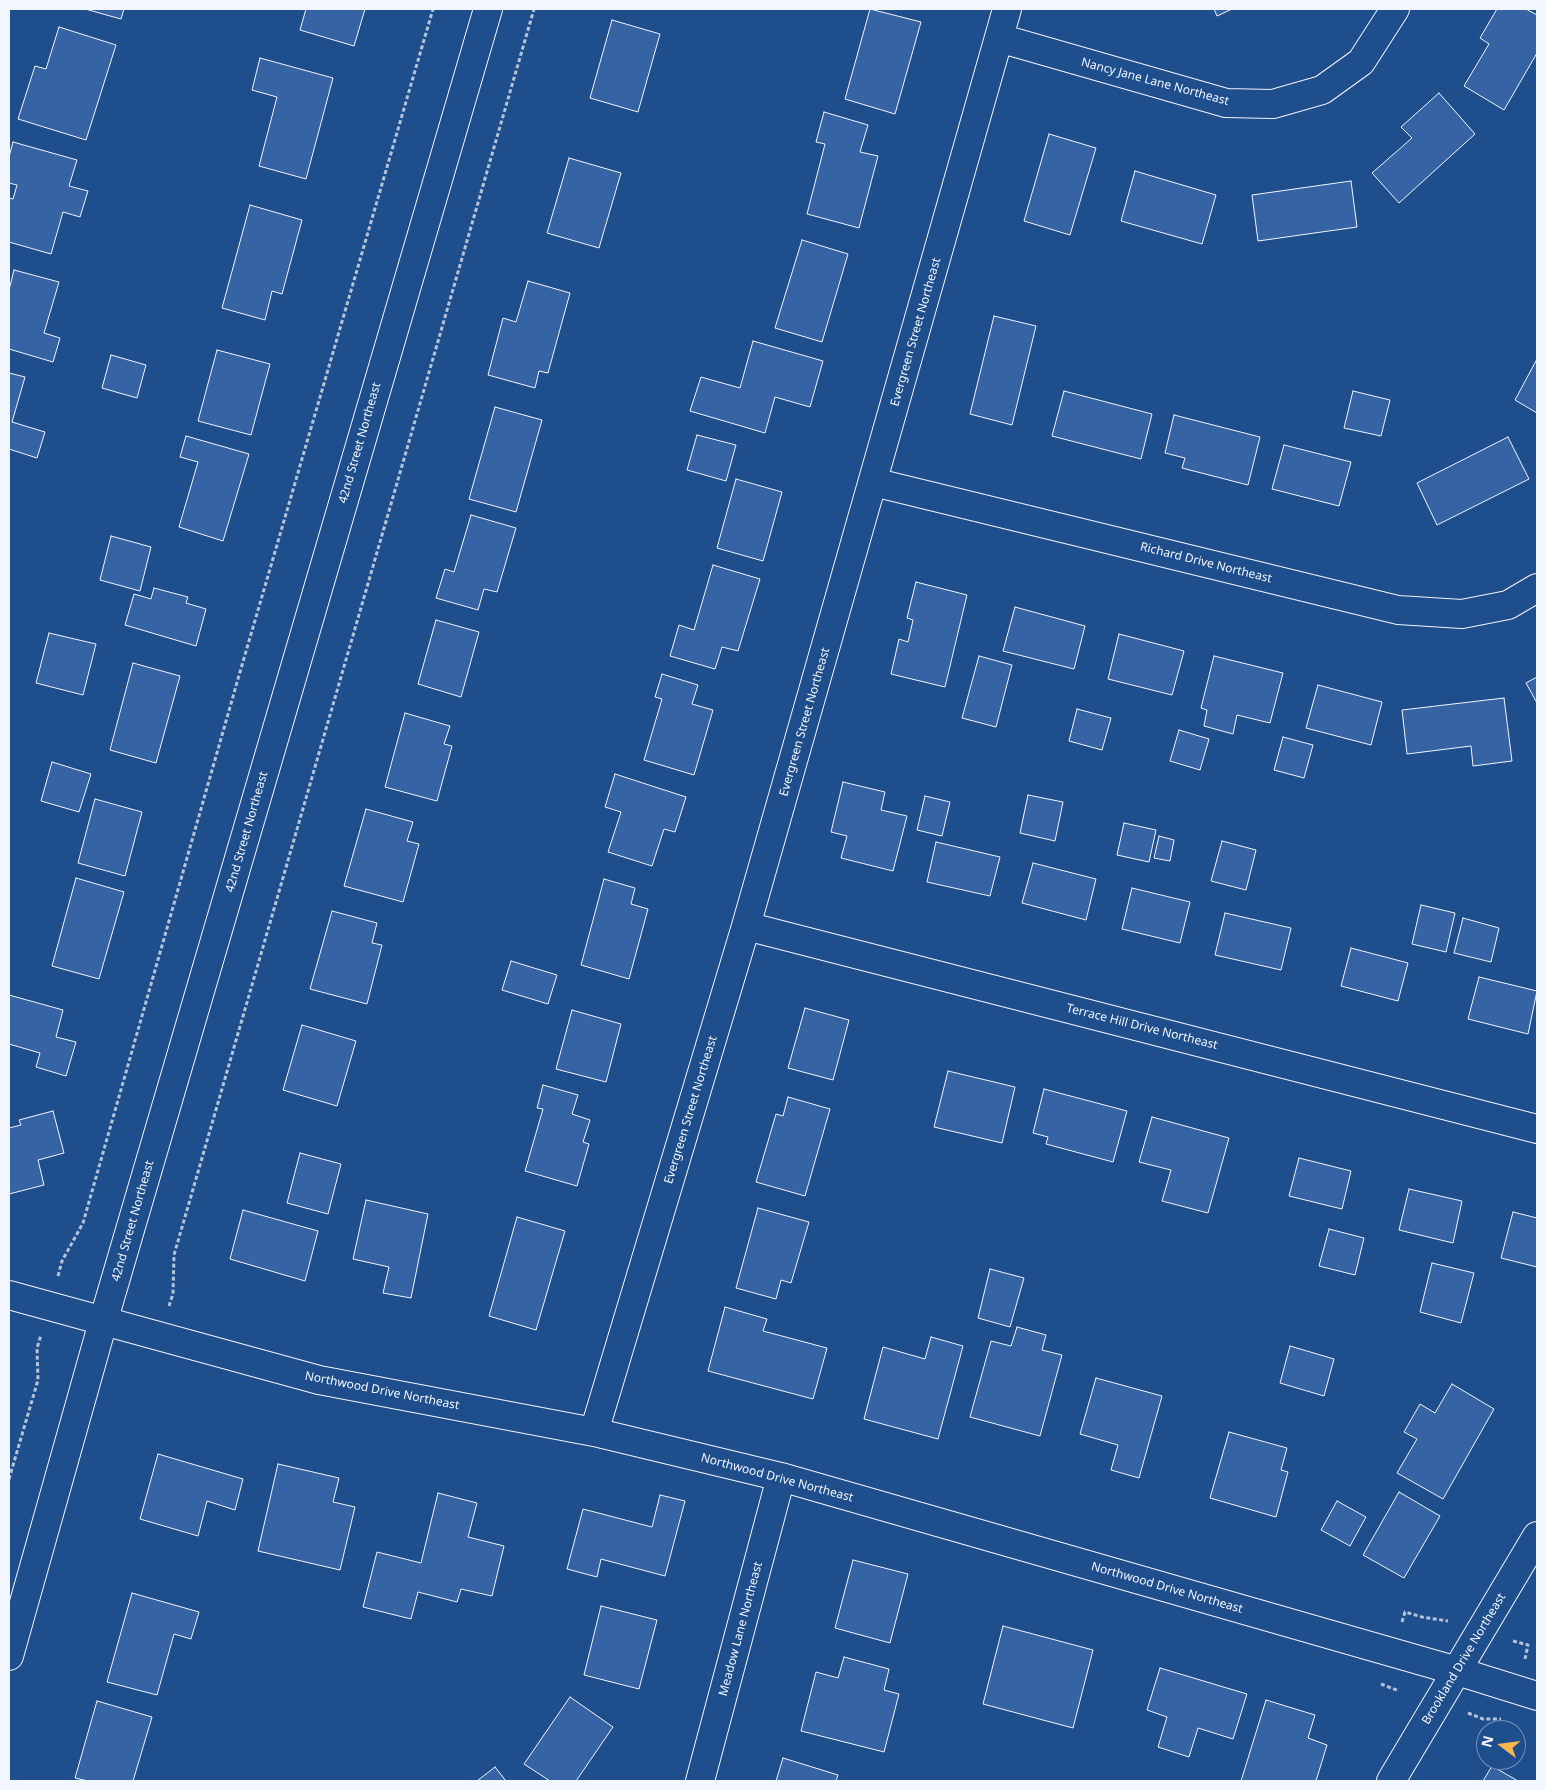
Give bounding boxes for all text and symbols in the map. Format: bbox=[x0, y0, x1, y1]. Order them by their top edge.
street label: Nancy Jane Lane Northeast bbox=[1079, 55, 1231, 109]
street label: Evergreen Street Northeast bbox=[888, 256, 944, 408]
street label: 42nd Street Northeast bbox=[336, 381, 384, 505]
street label: Richard Drive Northeast bbox=[1139, 540, 1273, 586]
street label: Evergreen Street Northeast bbox=[777, 646, 833, 798]
street label: 42nd Street Northeast bbox=[223, 770, 271, 894]
street label: Terrace Hill Drive Northeast bbox=[1065, 1001, 1219, 1053]
street label: Evergreen Street Northeast bbox=[662, 1034, 720, 1186]
street label: 42nd Street Northeast bbox=[109, 1159, 157, 1283]
street label: Northwood Drive Northeast bbox=[304, 1369, 460, 1413]
street label: Northwood Drive Northeast bbox=[699, 1451, 855, 1505]
street label: Northwood Drive Northeast bbox=[1090, 1559, 1244, 1617]
street label: Meadow Lane Northeast bbox=[716, 1560, 766, 1698]
street label: Brookland Drive Northeast bbox=[1419, 1591, 1509, 1727]
north arrow bbox=[1476, 1720, 1526, 1770]
text: N bbox=[1476, 1733, 1498, 1749]

